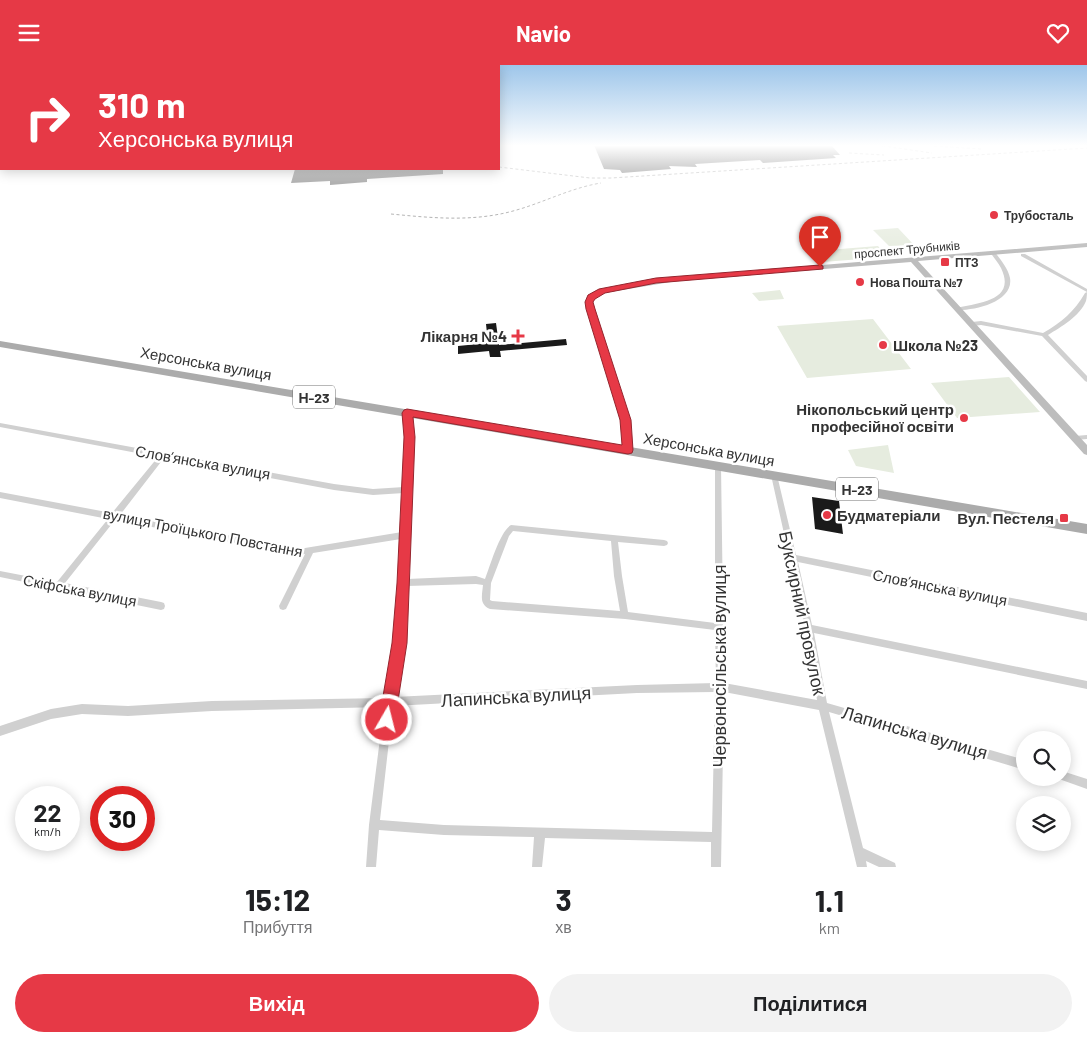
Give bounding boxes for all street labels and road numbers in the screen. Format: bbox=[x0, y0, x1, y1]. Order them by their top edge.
street label: проспект Трубників bbox=[854, 237, 961, 262]
street label: Херсонська вулиця bbox=[139, 343, 273, 383]
road number: Н-23 bbox=[293, 386, 335, 409]
street label: Херсонська вулиця bbox=[642, 429, 776, 469]
street label: Словʼянська вулиця bbox=[134, 441, 272, 483]
road number: Н-23 bbox=[836, 477, 878, 501]
street label: вулиця Троїцького Повстання bbox=[102, 504, 304, 560]
street label: Буксирний провулок bbox=[775, 529, 831, 697]
street label: Червоносільська вулиця bbox=[708, 565, 730, 767]
street label: Словʼянська вулиця bbox=[871, 565, 1009, 609]
street label: Скіфська вулиця bbox=[22, 570, 138, 610]
street label: Лапинська вулиця bbox=[440, 681, 592, 711]
street label: Лапинська вулиця bbox=[840, 701, 990, 763]

